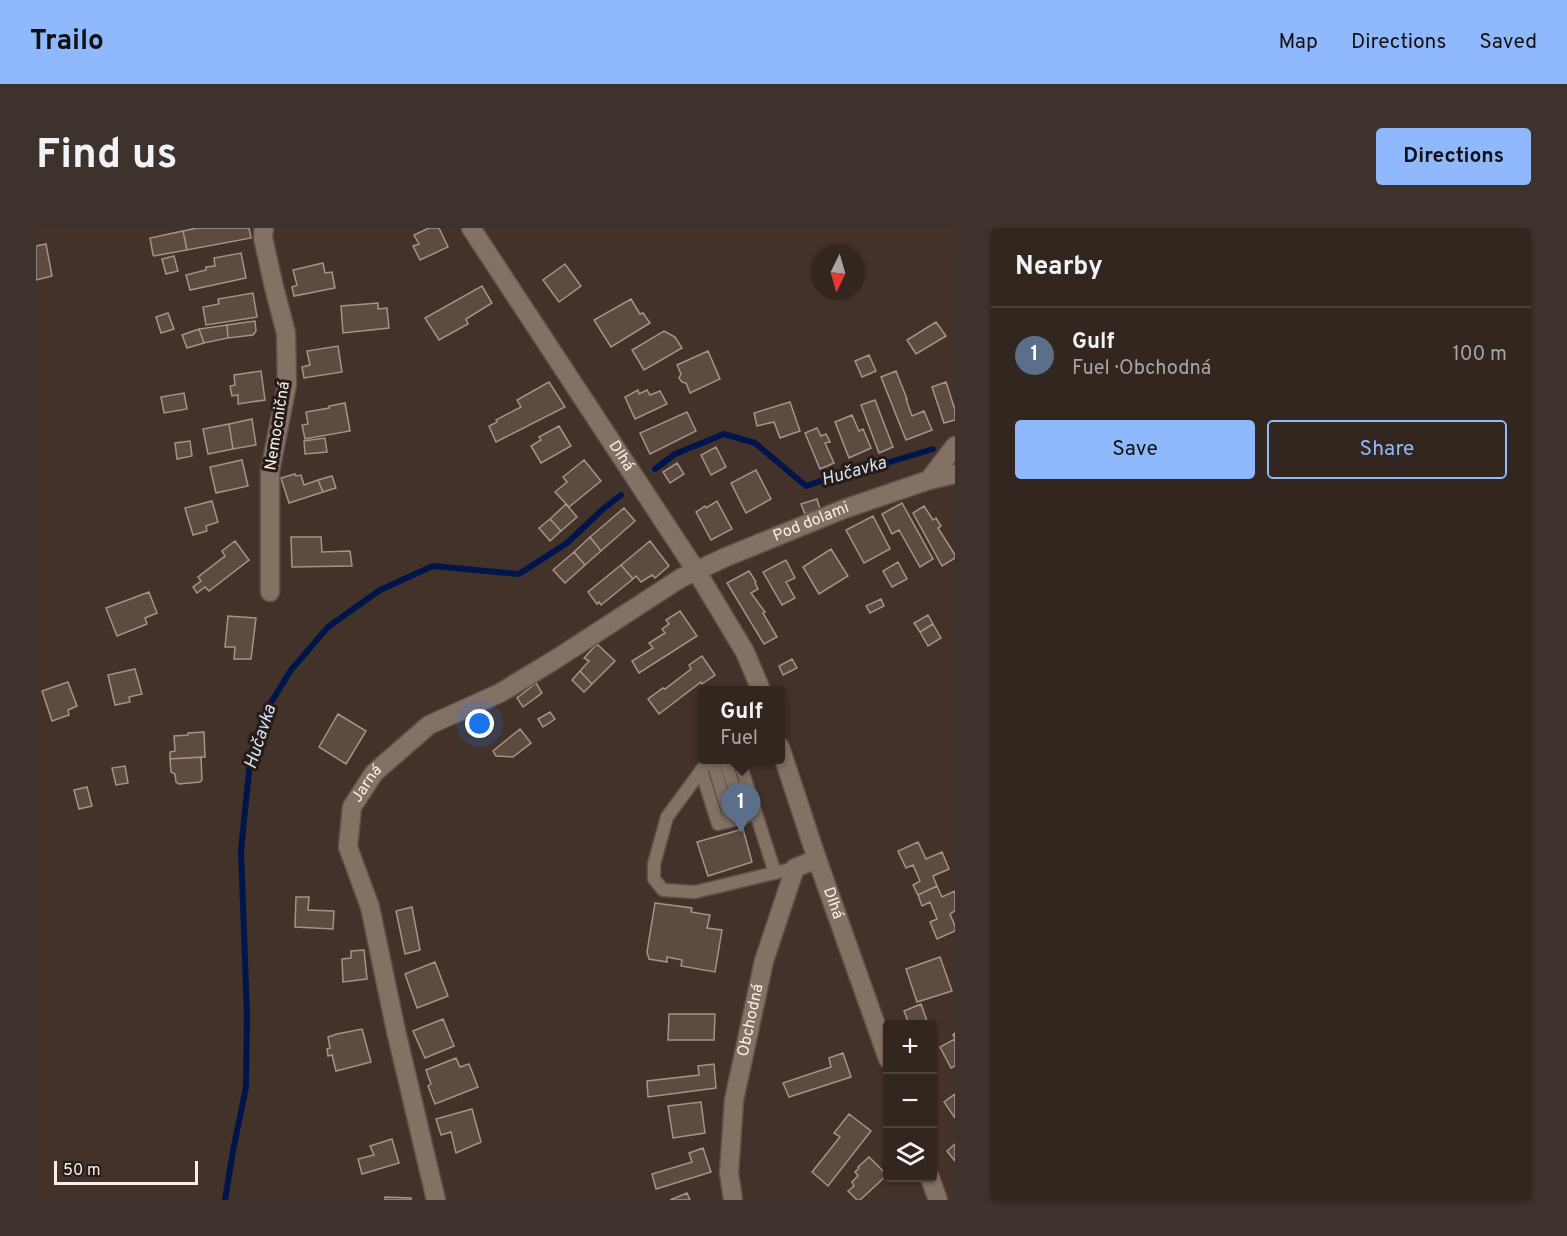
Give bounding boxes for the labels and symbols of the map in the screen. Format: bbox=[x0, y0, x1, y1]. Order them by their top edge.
north arrow bbox=[811, 246, 865, 300]
street label: Nemocničná bbox=[261, 380, 295, 472]
street label: Dlhá bbox=[604, 437, 638, 475]
water label: Hučavka bbox=[819, 452, 890, 492]
street label: Pod dolami bbox=[770, 498, 852, 547]
water label: Hučavka bbox=[240, 701, 282, 772]
your location bbox=[465, 709, 494, 738]
street label: Jarná bbox=[347, 761, 386, 807]
pin: 1 bbox=[722, 784, 760, 833]
street label: Dlhá bbox=[818, 885, 848, 922]
street label: Obchodná bbox=[734, 982, 769, 1058]
scale bar bbox=[54, 1158, 198, 1186]

